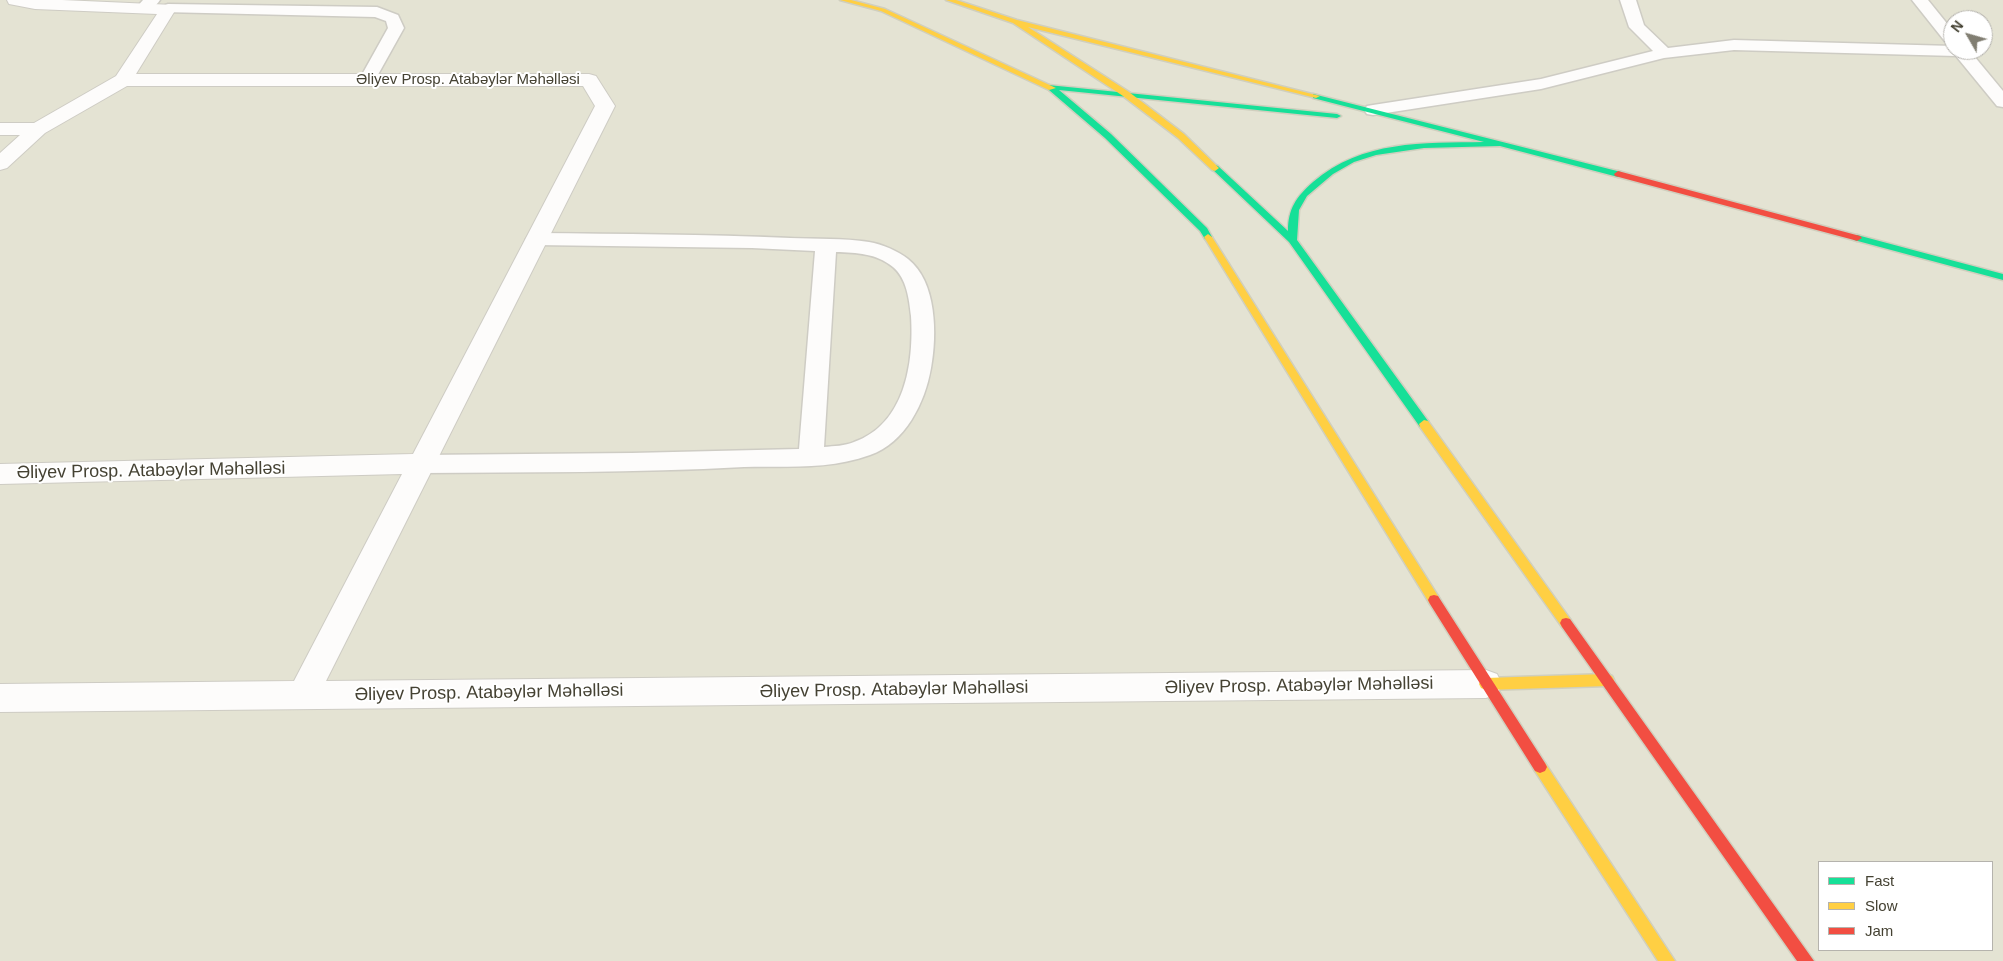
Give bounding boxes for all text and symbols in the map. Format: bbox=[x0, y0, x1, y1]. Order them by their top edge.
north arrow bbox=[1943, 10, 1993, 60]
text: N bbox=[1948, 17, 1966, 35]
street label: Əliyev Prosp. Atabəylər Məhəlləsi bbox=[356, 71, 580, 89]
street label: Əliyev Prosp. Atabəylər Məhəlləsi bbox=[17, 458, 285, 484]
street label: Əliyev Prosp. Atabəylər Məhəlləsi bbox=[1165, 673, 1433, 699]
street label: Əliyev Prosp. Atabəylər Məhəlləsi bbox=[760, 677, 1028, 703]
street label: Əliyev Prosp. Atabəylər Məhəlləsi bbox=[355, 680, 623, 706]
legend bbox=[1818, 861, 1993, 951]
text: Fast bbox=[1865, 872, 1894, 889]
text: Slow bbox=[1865, 897, 1898, 914]
text: Jam bbox=[1865, 922, 1893, 939]

